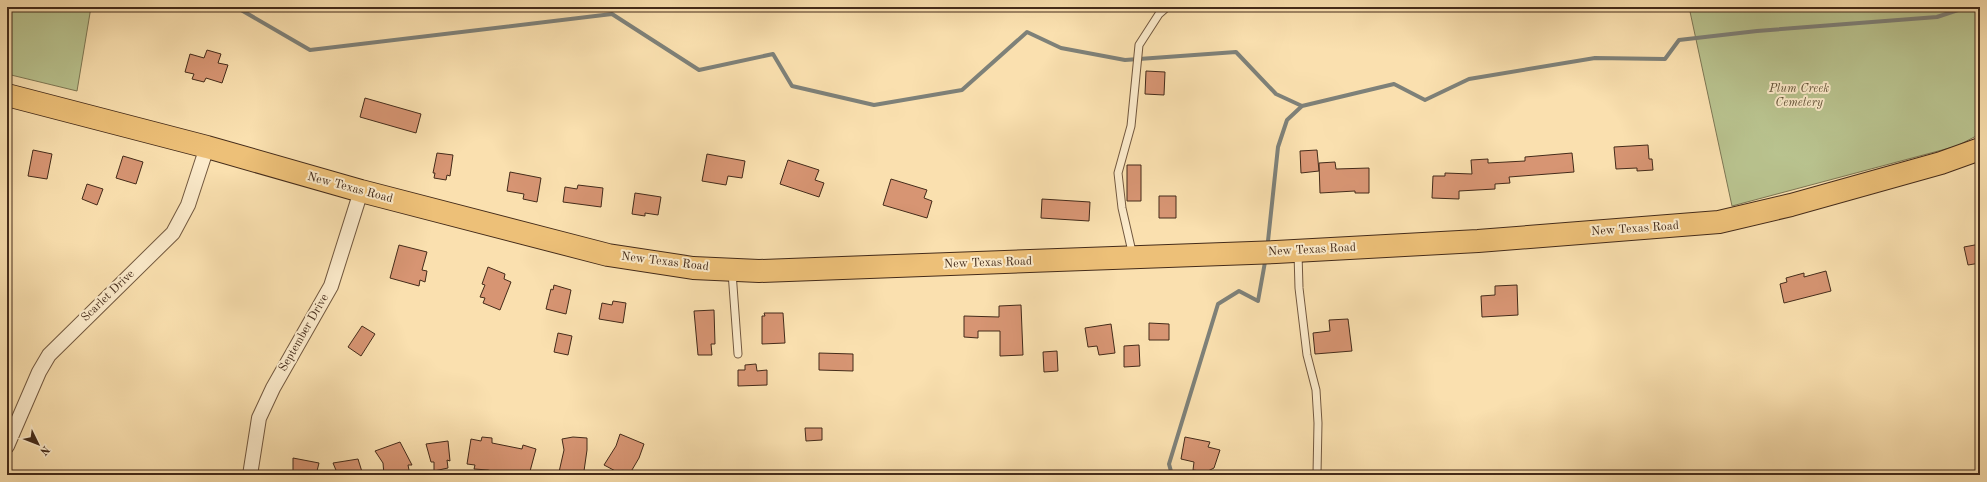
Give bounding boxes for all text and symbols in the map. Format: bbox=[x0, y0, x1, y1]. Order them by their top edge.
park label: Plum Creek Cemetery bbox=[1768, 83, 1829, 109]
street label: New Texas Road bbox=[306, 171, 394, 205]
street label: New Texas Road bbox=[1591, 220, 1679, 238]
street label: New Texas Road bbox=[1268, 242, 1356, 258]
street label: New Texas Road bbox=[621, 251, 709, 273]
street label: New Texas Road bbox=[944, 255, 1032, 271]
street label: Scarlet Drive bbox=[79, 268, 137, 324]
street label: September Drive bbox=[277, 292, 331, 374]
north arrow bbox=[18, 424, 58, 464]
text: N bbox=[37, 443, 51, 457]

